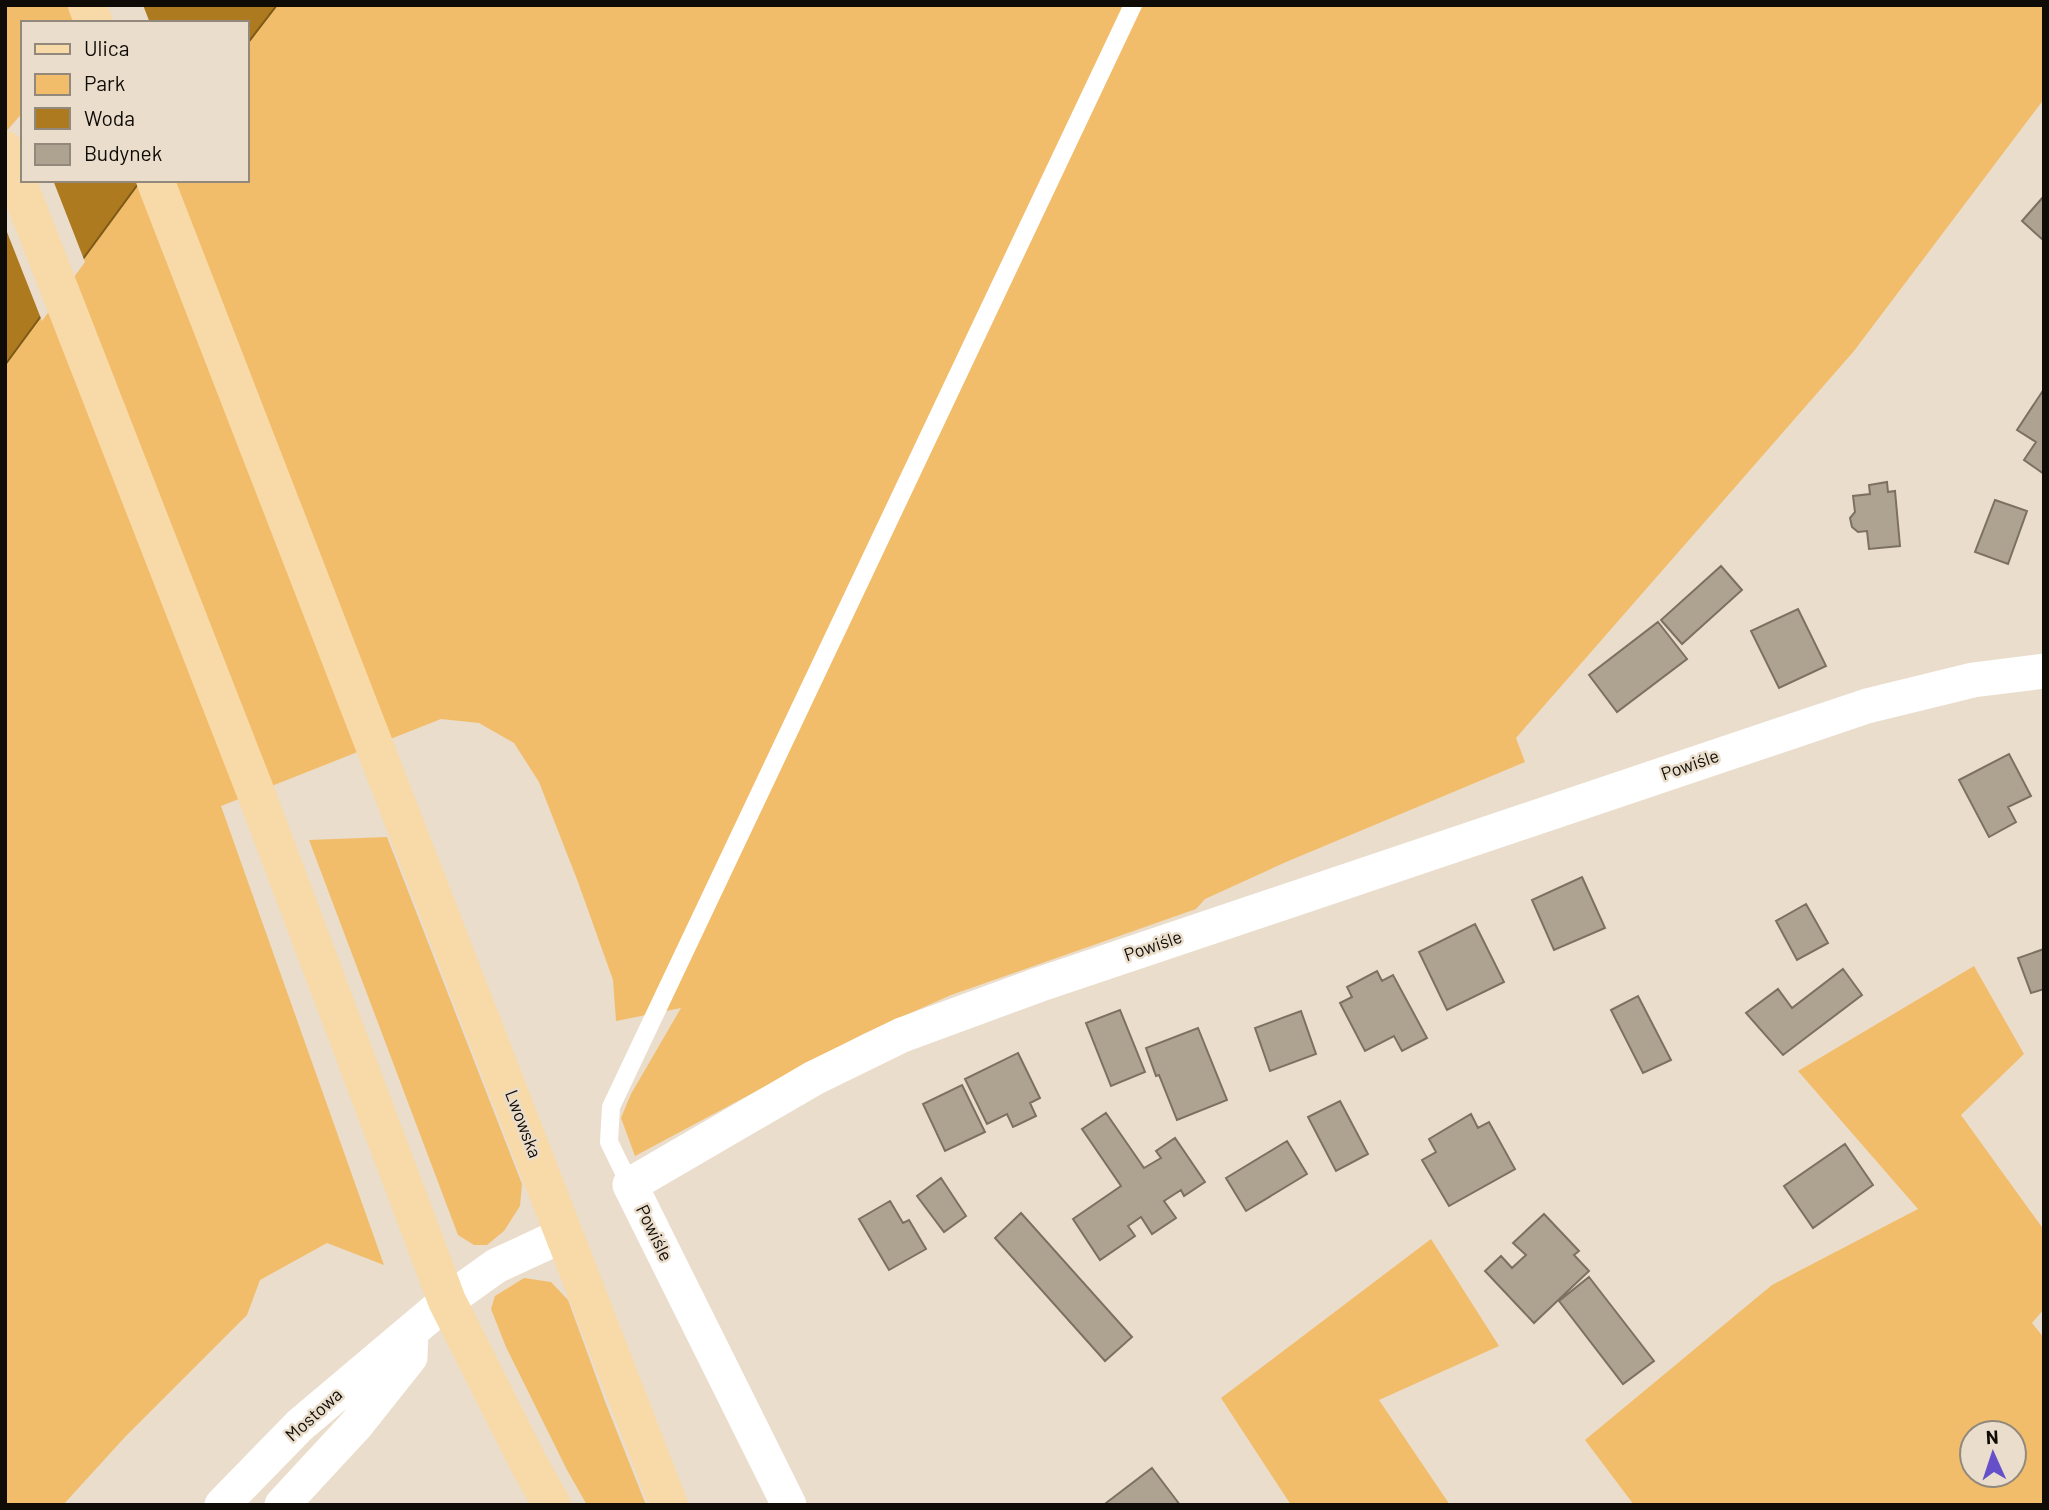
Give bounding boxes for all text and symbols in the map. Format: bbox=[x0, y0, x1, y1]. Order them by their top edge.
legend bbox=[21, 21, 248, 182]
text: Ulica bbox=[84, 35, 129, 60]
text: Park bbox=[84, 70, 125, 95]
text: Woda bbox=[84, 105, 135, 130]
text: Budynek bbox=[84, 140, 162, 165]
street label: Powiśle bbox=[1658, 744, 1722, 784]
street label: Powiśle bbox=[1121, 925, 1185, 965]
street label: Lwowska bbox=[501, 1086, 547, 1161]
street label: Powiśle bbox=[632, 1201, 678, 1264]
street label: Mostowa bbox=[280, 1383, 346, 1446]
north arrow bbox=[1958, 1419, 2028, 1489]
text: N bbox=[1985, 1425, 1999, 1448]

